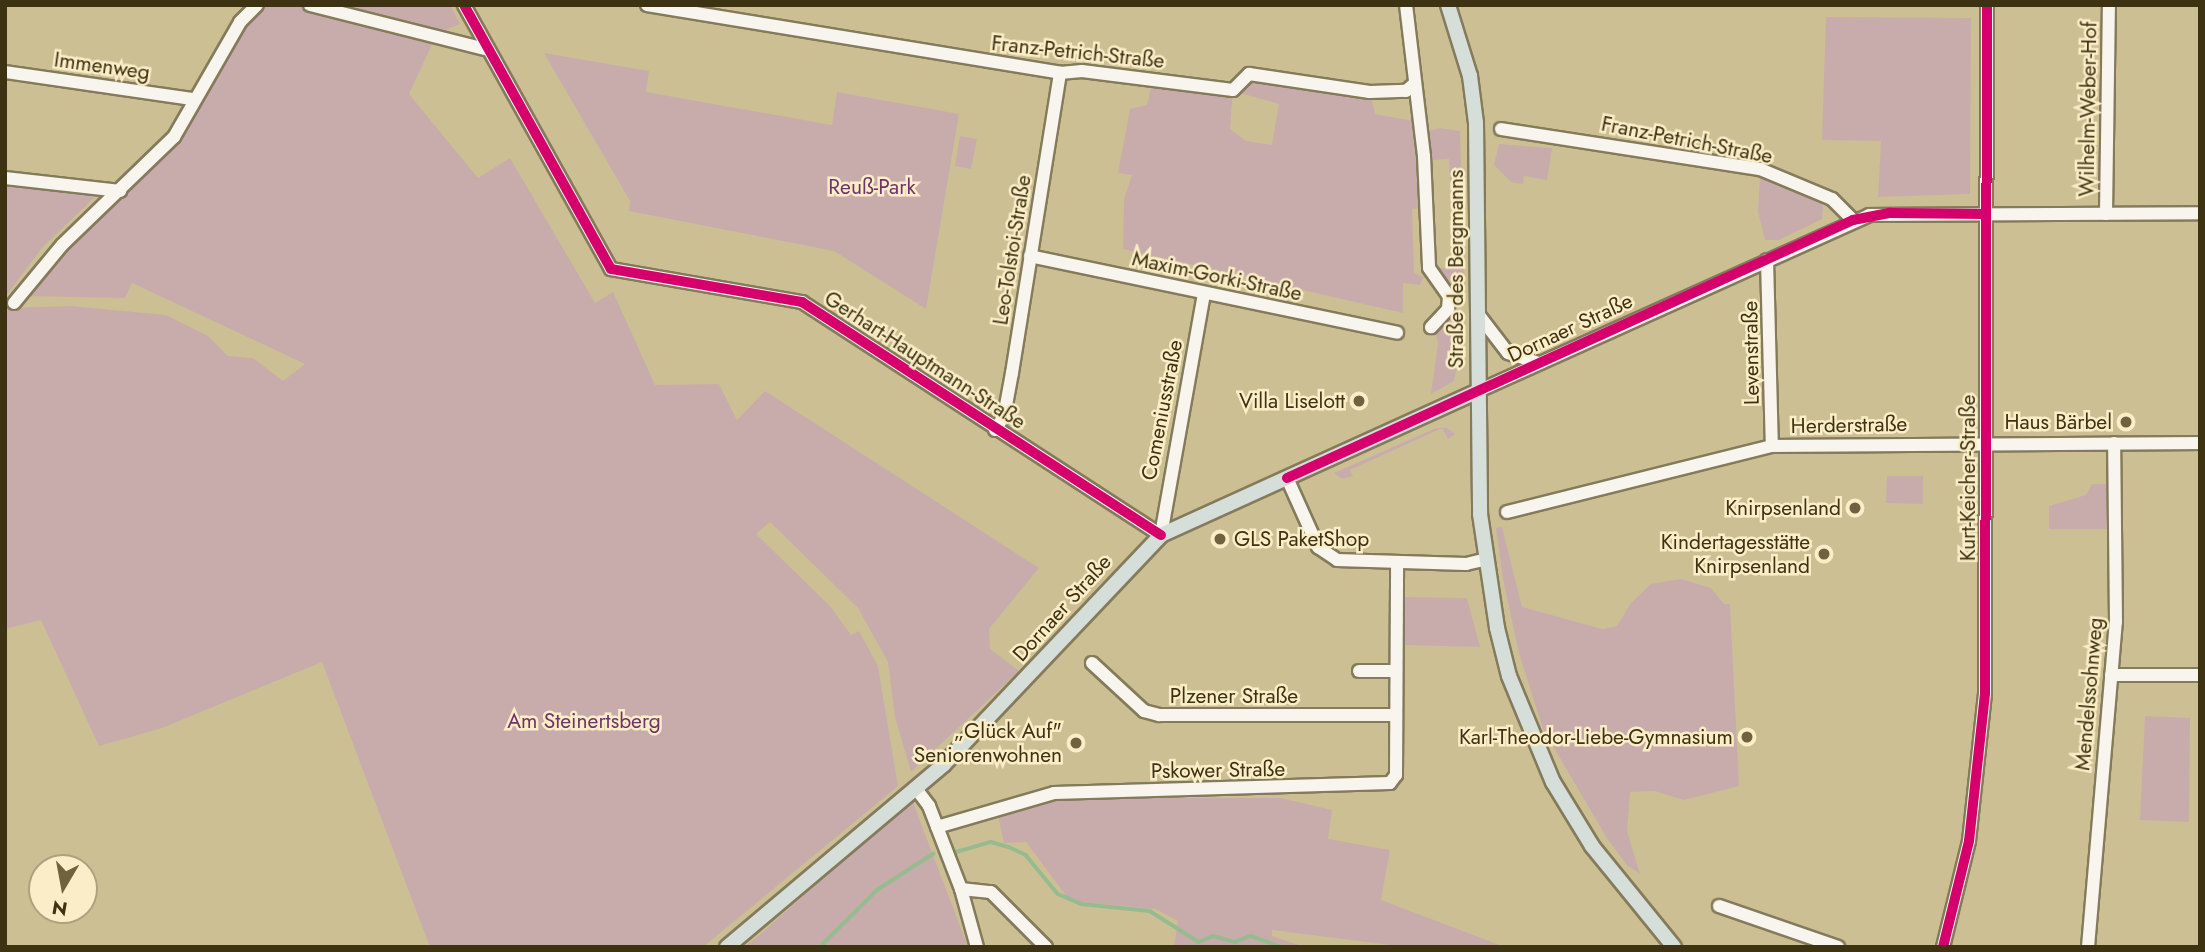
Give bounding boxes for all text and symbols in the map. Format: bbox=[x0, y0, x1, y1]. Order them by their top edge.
street label: Wilhelm-Weber-Hof bbox=[2074, 21, 2102, 197]
street label: Franz-Petrich-Straße bbox=[990, 30, 1166, 74]
street label: Immenweg bbox=[53, 47, 151, 85]
street label: Franz-Petrich-Straße bbox=[1599, 111, 1775, 169]
street label: Straße des Bergmanns bbox=[1443, 170, 1469, 368]
street label: Leo-Tolstoi-Straße bbox=[988, 173, 1036, 327]
park label: Reuß-Park bbox=[828, 174, 916, 200]
street label: Maxim-Gorki-Straße bbox=[1130, 246, 1304, 306]
street label: Gerhart-Hauptmann-Straße bbox=[820, 286, 1030, 434]
street label: Dornaer Straße bbox=[1504, 288, 1636, 368]
street label: Levenstraße bbox=[1737, 301, 1765, 405]
street label: Comeniusstraße bbox=[1136, 338, 1188, 482]
place label: Villa Liselott bbox=[1239, 388, 1345, 414]
marker: Villa Liselott bbox=[1351, 393, 1367, 409]
street label: Kurt-Keicher-Straße bbox=[1955, 395, 1981, 561]
place label: Haus Bärbel bbox=[2004, 409, 2112, 435]
street label: Herderstraße bbox=[1791, 411, 1907, 439]
marker: Haus Bärbel bbox=[2118, 414, 2134, 430]
place label: Knirpsenland bbox=[1725, 495, 1841, 521]
marker: Knirpsenland bbox=[1847, 500, 1863, 516]
place label: GLS PaketShop bbox=[1234, 526, 1369, 552]
place label: Kindertagesstätte Knirpsenland bbox=[1661, 529, 1810, 579]
marker: GLS PaketShop bbox=[1212, 531, 1228, 547]
marker: Kindertagesstätte Knirpsenland bbox=[1816, 546, 1832, 562]
street label: Dornaer Straße bbox=[1007, 549, 1117, 667]
street label: Mendelssohnweg bbox=[2070, 616, 2108, 772]
street label: Plzener Straße bbox=[1170, 683, 1298, 709]
park label: Am Steinertsberg bbox=[507, 708, 661, 734]
place label: „Glück Auf" Seniorenwohnen bbox=[914, 718, 1062, 768]
place label: Karl-Theodor-Liebe-Gymnasium bbox=[1459, 724, 1733, 750]
marker: Karl-Theodor-Liebe-Gymnasium bbox=[1739, 729, 1755, 745]
marker: „Glück Auf" Seniorenwohnen bbox=[1068, 735, 1084, 751]
street label: Pskower Straße bbox=[1151, 756, 1285, 784]
north arrow bbox=[28, 854, 98, 924]
text: N bbox=[50, 894, 69, 923]

